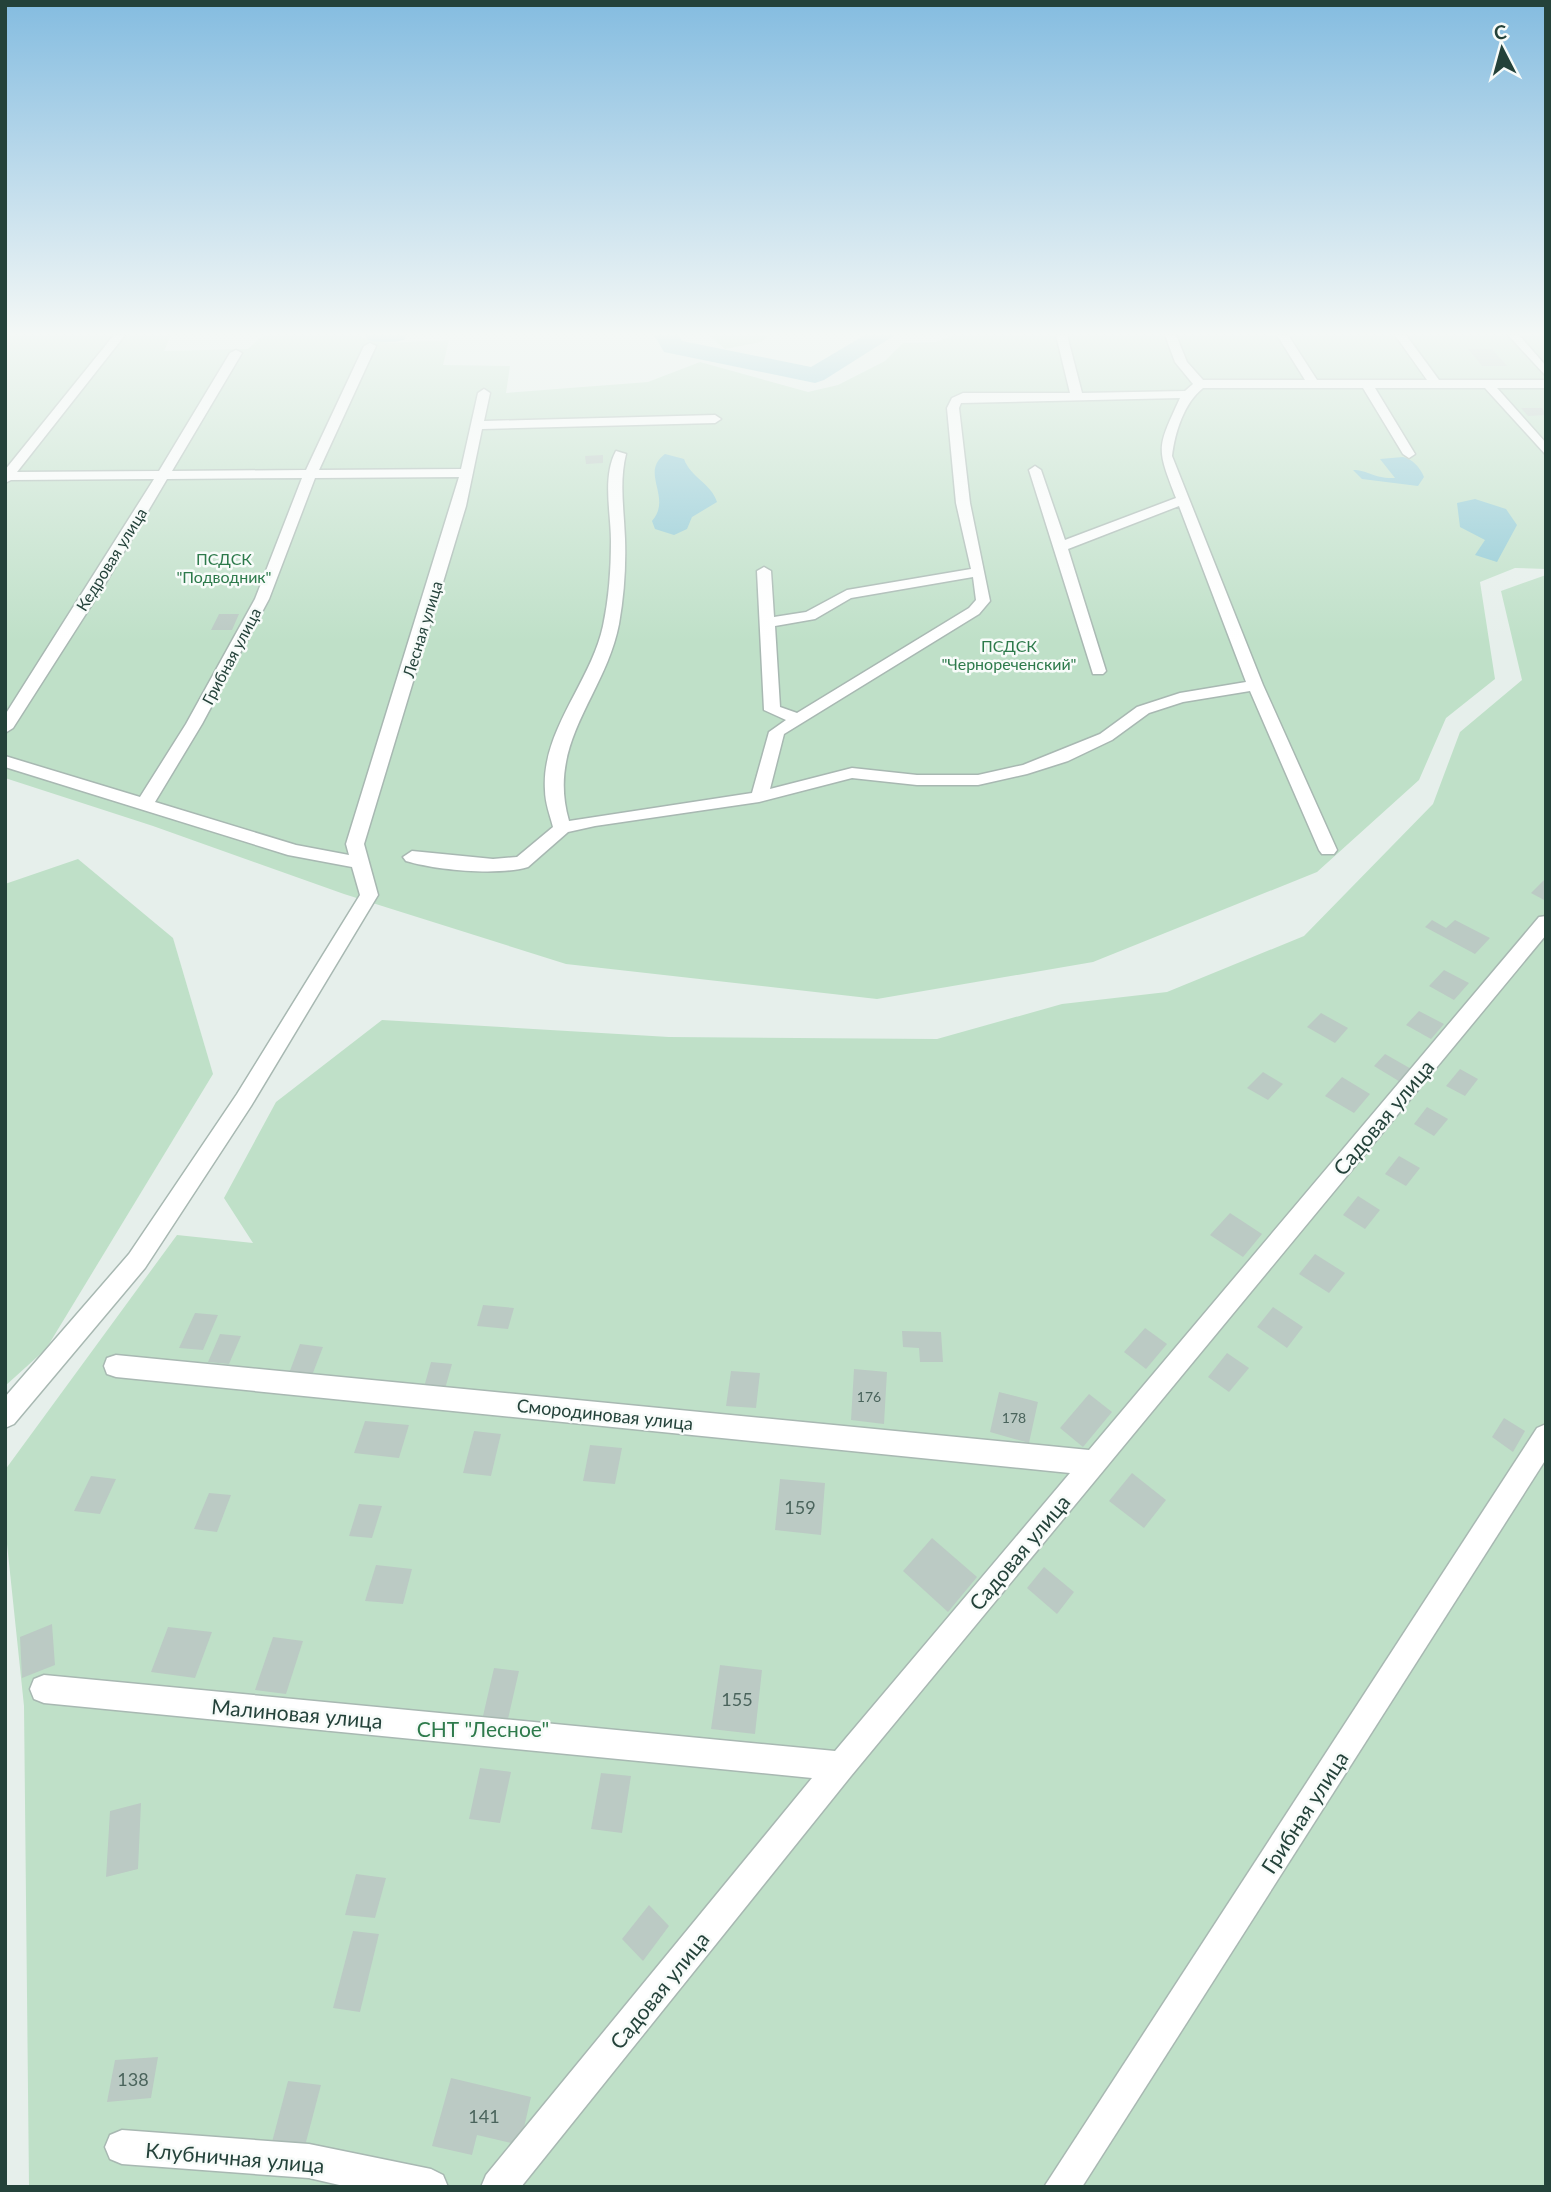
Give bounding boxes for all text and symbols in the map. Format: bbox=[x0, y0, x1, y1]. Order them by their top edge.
north arrow bbox=[1467, 14, 1537, 84]
text: С bbox=[1493, 19, 1508, 44]
street label: Кедровая улица bbox=[72, 504, 150, 614]
park label: ПСДСК "Подводник" bbox=[176, 549, 272, 586]
street label: Лесная улица bbox=[398, 578, 446, 681]
street label: Грибная улица bbox=[198, 604, 264, 708]
park label: ПСДСК "Чернореченский" bbox=[941, 636, 1077, 673]
street label: Садовая улица bbox=[1327, 1054, 1439, 1180]
house number: 176 bbox=[857, 1388, 881, 1405]
street label: Смородиновая улица bbox=[516, 1394, 694, 1434]
house number: 178 bbox=[1002, 1409, 1026, 1426]
street label: Садовая улица bbox=[963, 1489, 1075, 1615]
house number: 159 bbox=[784, 1496, 816, 1518]
house number: 155 bbox=[721, 1688, 753, 1710]
street label: Малиновая улица bbox=[210, 1693, 384, 1733]
park label: СНТ "Лесное" bbox=[417, 1716, 549, 1741]
street label: Грибная улица bbox=[1255, 1746, 1353, 1878]
street label: Садовая улица bbox=[604, 1927, 714, 2053]
house number: 138 bbox=[117, 2068, 149, 2090]
house number: 141 bbox=[468, 2105, 500, 2127]
street label: Клубничная улица bbox=[144, 2137, 326, 2177]

